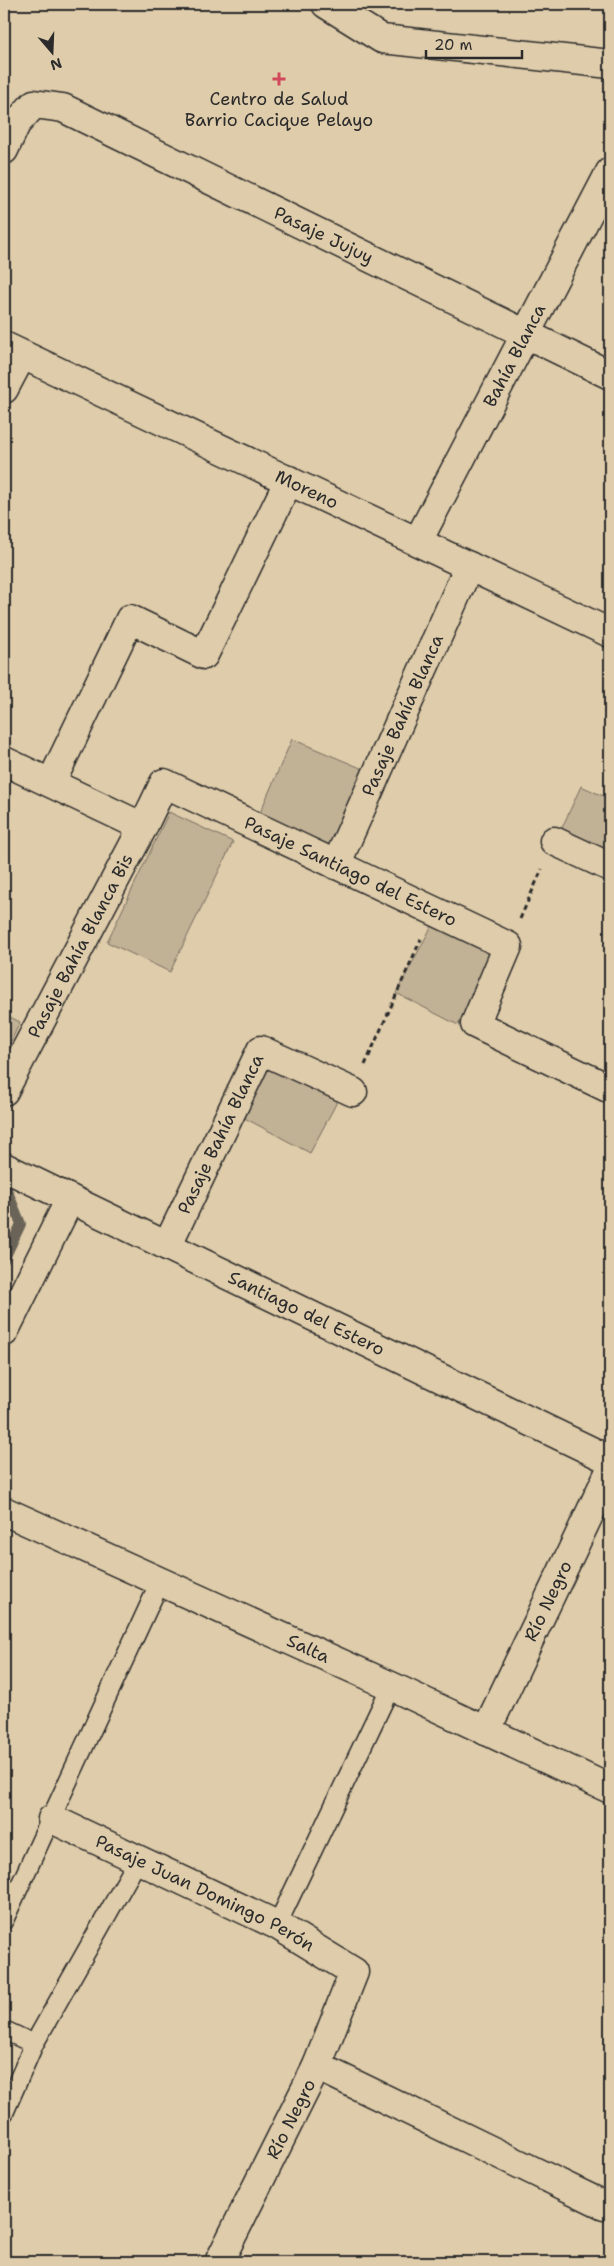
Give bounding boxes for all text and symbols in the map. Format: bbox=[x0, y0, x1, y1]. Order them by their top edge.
north arrow bbox=[28, 28, 78, 78]
scale bar bbox=[426, 28, 523, 60]
text: 20 m bbox=[434, 35, 473, 55]
text: N bbox=[48, 54, 64, 75]
marker: Centro de Salud Barrio Cacique Pelayo bbox=[272, 72, 286, 86]
place label: Centro de Salud Barrio Cacique Pelayo bbox=[185, 87, 373, 132]
street label: Pasaje Jujuy bbox=[270, 201, 378, 270]
street label: Bahía Blanca bbox=[478, 300, 551, 411]
street label: Moreno bbox=[271, 464, 342, 515]
street label: Pasaje Bahía Blanca bbox=[356, 630, 449, 800]
street label: Pasaje Santiago del Estero bbox=[240, 811, 461, 932]
street label: Pasaje Bahía Blanca Bis bbox=[22, 849, 139, 1042]
street label: Pasaje Bahía Blanca bbox=[172, 1050, 269, 1218]
street label: Santiago del Estero bbox=[224, 1265, 389, 1361]
street label: Río Negro bbox=[518, 1557, 578, 1645]
street label: Salta bbox=[283, 1628, 334, 1669]
street label: Pasaje Juan Domingo Perón bbox=[91, 1829, 319, 1957]
street label: Río Negro bbox=[261, 2075, 321, 2163]

